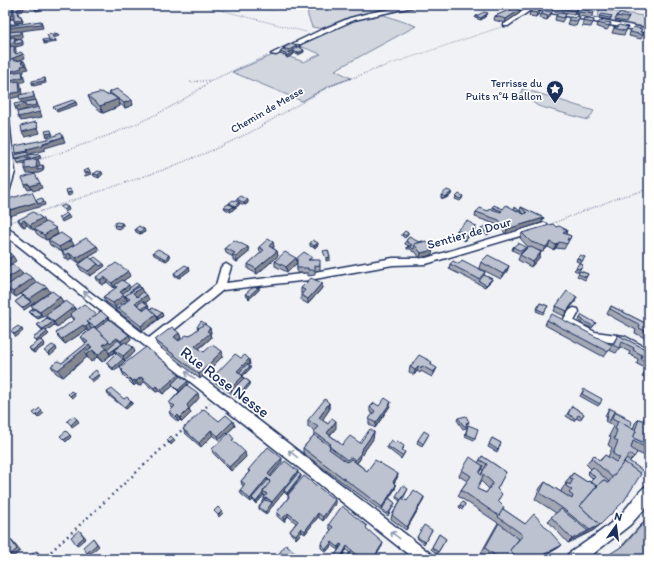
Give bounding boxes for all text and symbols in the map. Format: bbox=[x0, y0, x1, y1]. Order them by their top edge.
place label: Terrisse du Puits n°4 Ballon bbox=[466, 77, 543, 103]
place icon: Terrisse du Puits n°4 Ballon bbox=[545, 79, 565, 104]
street label: Chemin de Messe bbox=[228, 84, 306, 136]
street label: Sentier de Dour bbox=[425, 214, 513, 252]
one-way arrow bbox=[82, 291, 93, 300]
street label: Rue Rose Nesse bbox=[177, 342, 273, 422]
one-way arrow bbox=[185, 371, 196, 379]
one-way arrow bbox=[288, 450, 299, 459]
north arrow bbox=[596, 506, 636, 546]
text: N bbox=[613, 510, 623, 524]
one-way arrow bbox=[390, 531, 401, 539]

